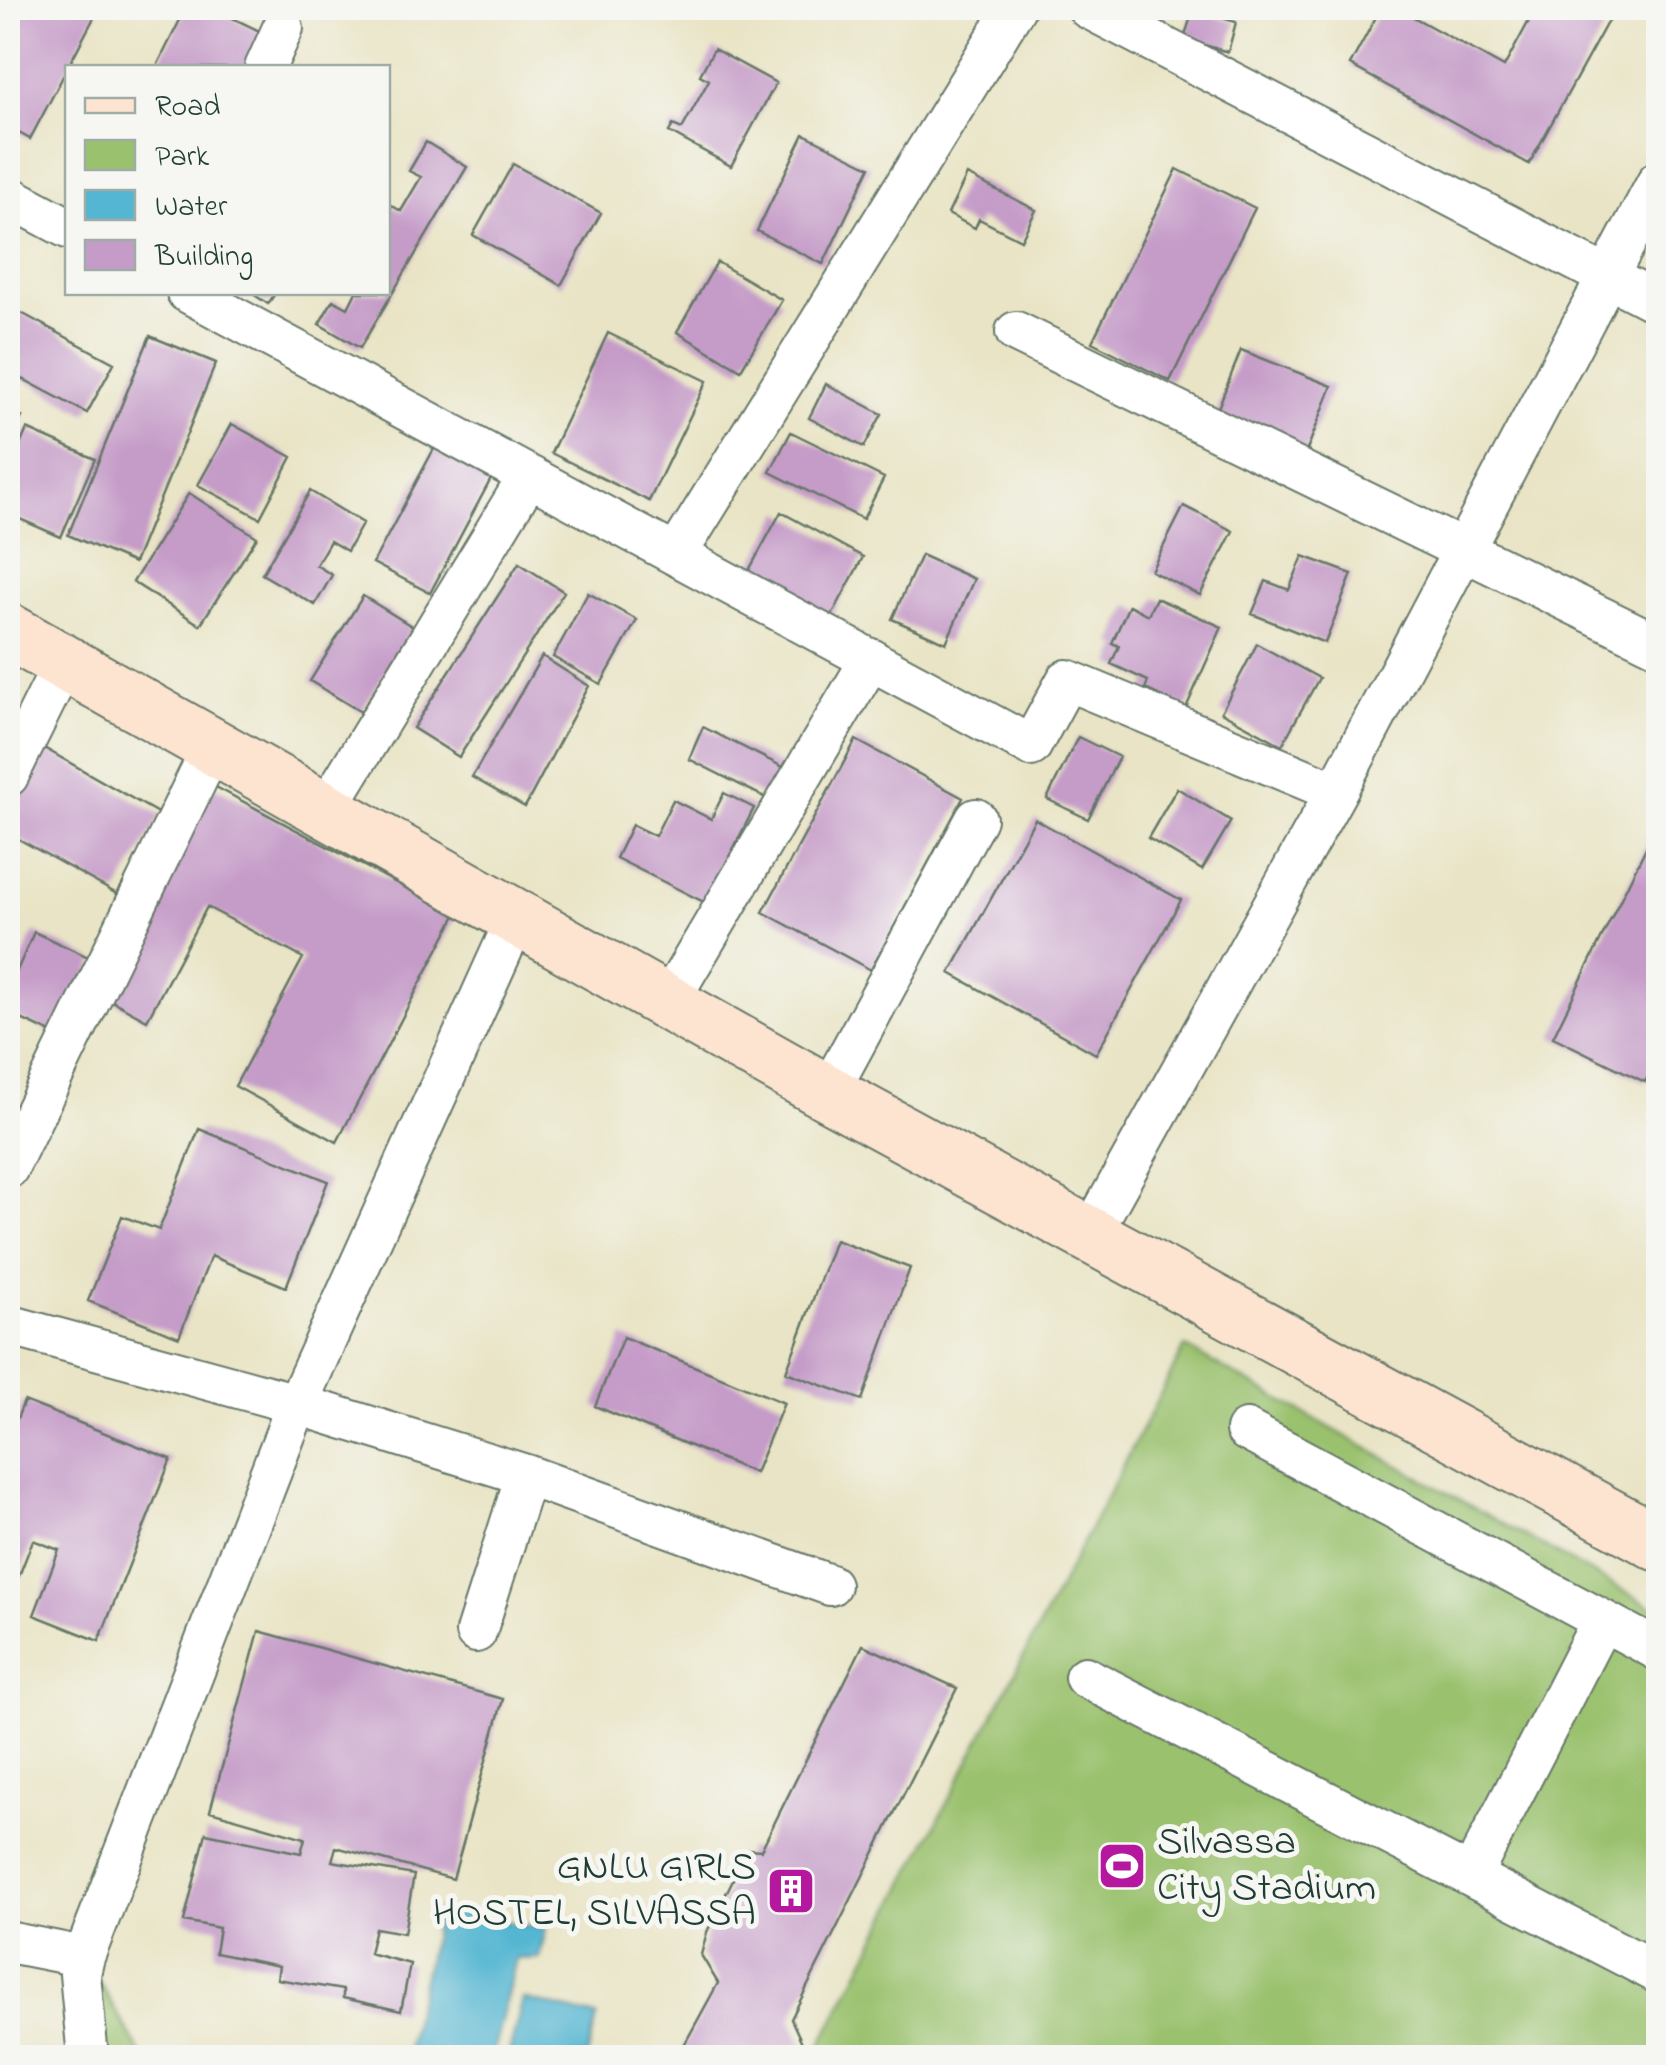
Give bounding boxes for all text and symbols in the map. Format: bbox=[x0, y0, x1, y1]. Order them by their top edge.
legend bbox=[65, 65, 390, 295]
text: Road bbox=[155, 86, 220, 130]
text: Park bbox=[155, 136, 210, 180]
text: Water bbox=[155, 186, 228, 230]
text: Building bbox=[154, 236, 253, 280]
place label: Silvassa City Stadium bbox=[1157, 1814, 1376, 1919]
place label: GNLU GIRLS HOSTEL, SILVASSA bbox=[433, 1839, 756, 1944]
sports icon: Silvassa City Stadium bbox=[1096, 1840, 1148, 1892]
building icon: GNLU GIRLS HOSTEL, SILVASSA bbox=[765, 1865, 817, 1917]

